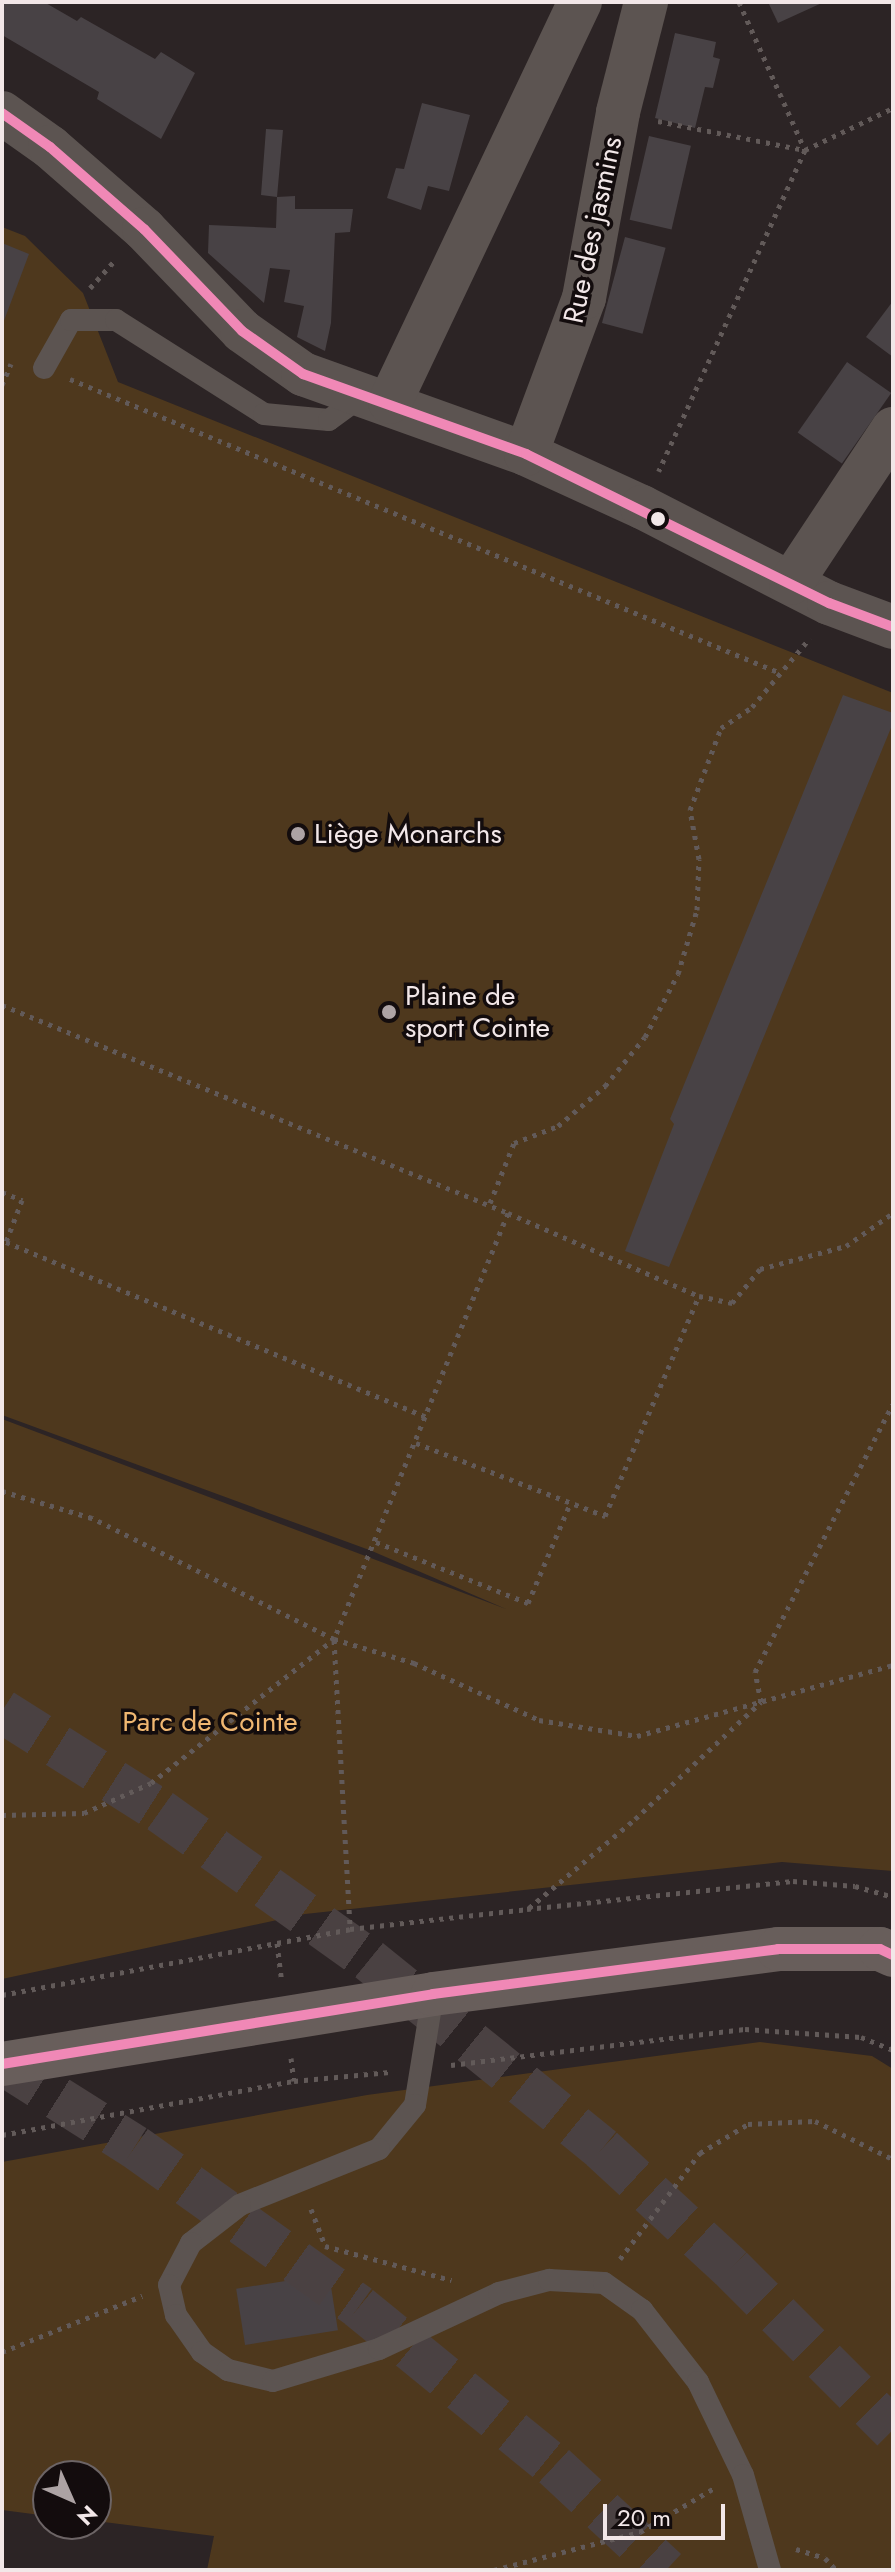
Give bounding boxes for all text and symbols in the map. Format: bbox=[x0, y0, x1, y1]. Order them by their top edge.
street label: Rue des jasmins bbox=[557, 134, 629, 326]
unlabelled marker bbox=[650, 511, 666, 527]
place label: Liège Monarchs bbox=[314, 817, 502, 851]
marker: Liège Monarchs bbox=[289, 825, 307, 843]
place label: Plaine de sport Cointe bbox=[405, 979, 550, 1045]
marker: Plaine de sport Cointe bbox=[380, 1003, 398, 1021]
park label: Parc de Cointe bbox=[122, 1705, 298, 1739]
north arrow bbox=[32, 2460, 112, 2540]
scale bar bbox=[607, 2488, 729, 2538]
text: N bbox=[70, 2498, 105, 2533]
text: 20 m bbox=[617, 2500, 671, 2535]

